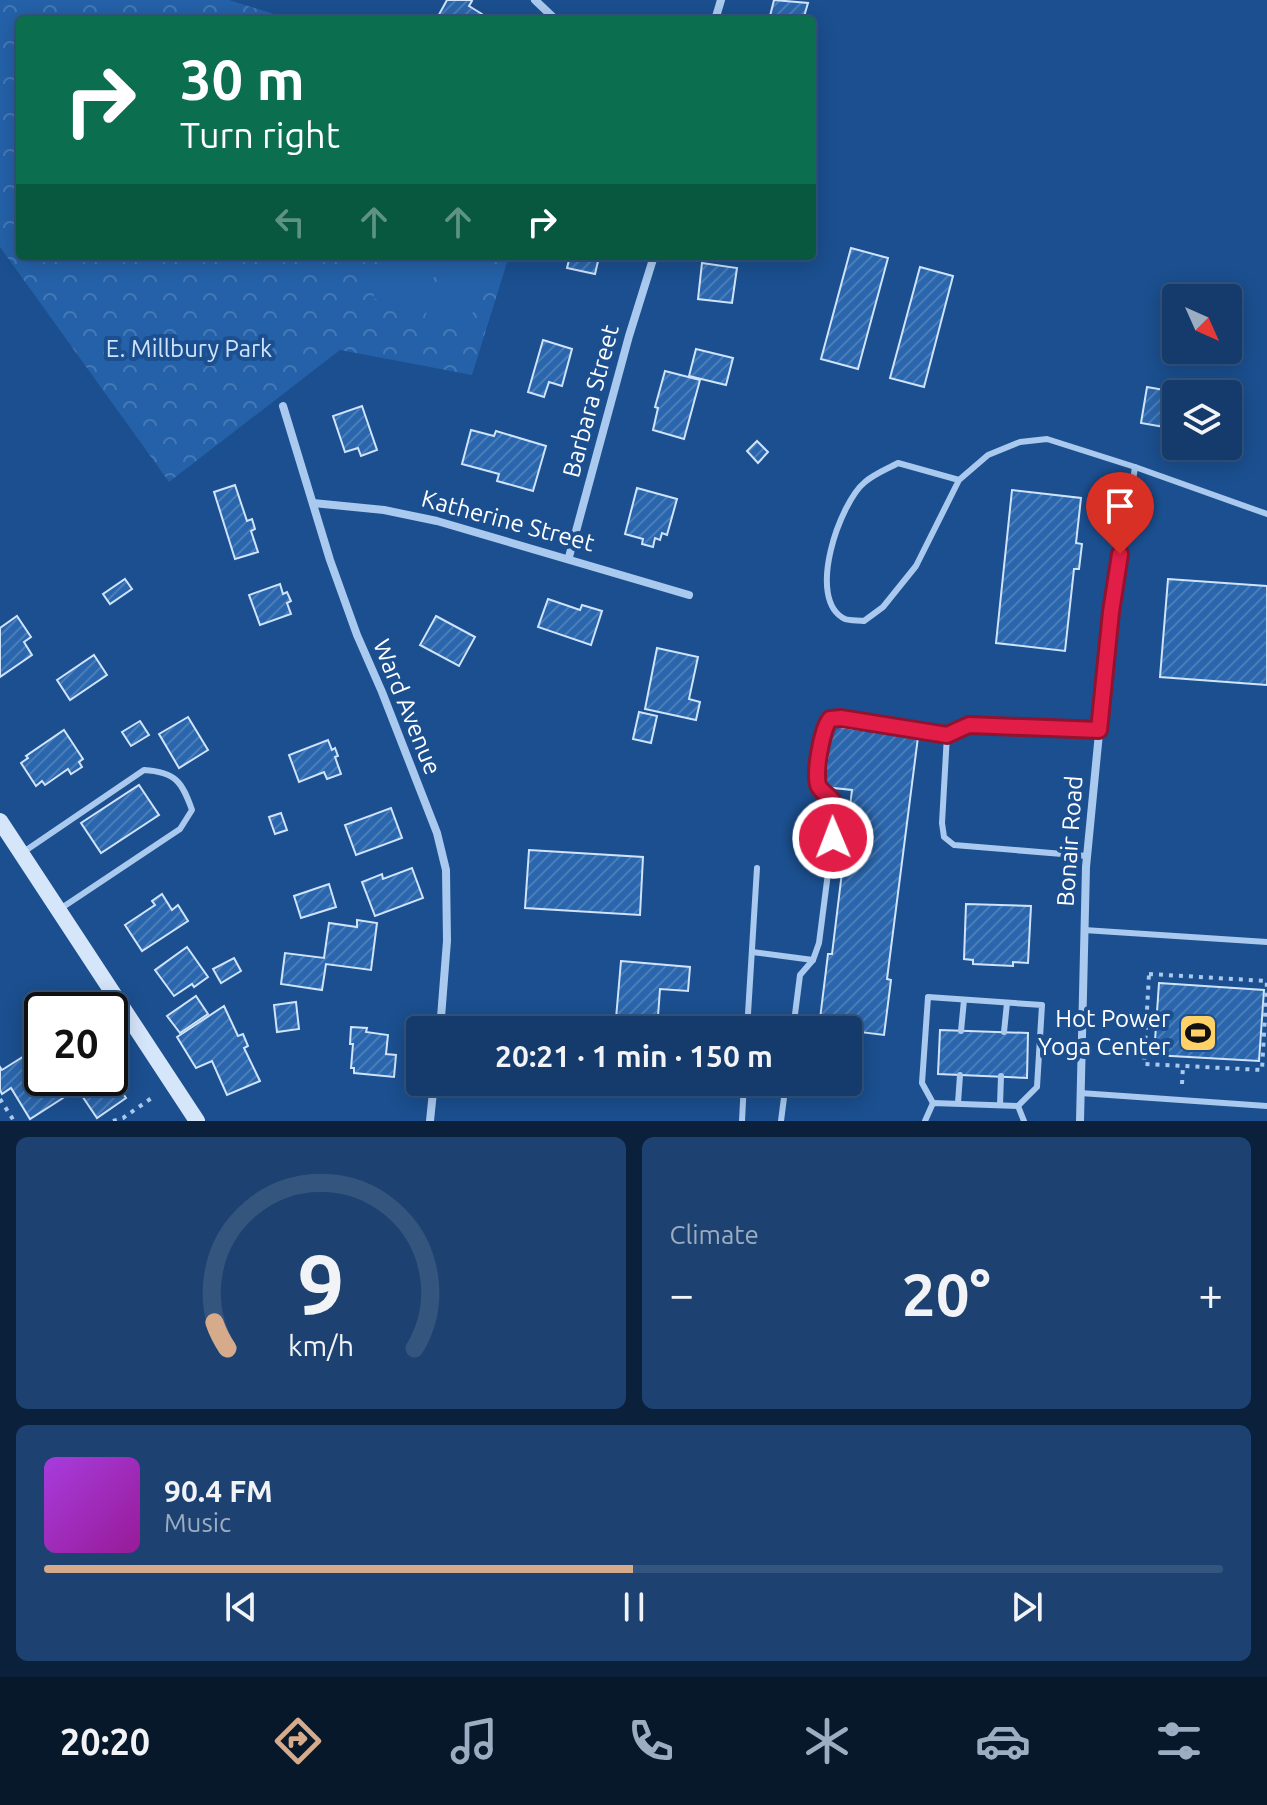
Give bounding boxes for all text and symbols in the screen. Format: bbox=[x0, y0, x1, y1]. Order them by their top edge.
icon: right bbox=[48, 48, 152, 152]
text: 30 m bbox=[180, 48, 305, 111]
text: Turn right bbox=[180, 114, 340, 155]
icon: left bbox=[268, 200, 312, 244]
icon: ahead bbox=[352, 200, 396, 244]
icon: ahead bbox=[436, 200, 480, 244]
icon: right bbox=[520, 200, 564, 244]
north arrow bbox=[1162, 284, 1242, 364]
map controls bbox=[1162, 284, 1242, 460]
street label: Barbara Street bbox=[557, 321, 624, 480]
park label: E. Millbury Park bbox=[106, 335, 272, 362]
button: layers bbox=[1162, 380, 1242, 460]
pin bbox=[1086, 472, 1154, 554]
street label: Katherine Street bbox=[419, 484, 598, 557]
icon: arrive bbox=[1098, 484, 1142, 528]
street label: Ward Avenue bbox=[368, 635, 447, 778]
street label: Bonair Road bbox=[1051, 775, 1088, 907]
position arrow bbox=[791, 796, 875, 880]
speed limit sign: 20 bbox=[24, 992, 128, 1096]
place label: Hot Power Yoga Center bbox=[1038, 1005, 1170, 1060]
sports icon: Hot Power Yoga Center bbox=[1177, 1012, 1219, 1054]
text: 20:21 · 1 min · 150 m bbox=[495, 1039, 773, 1073]
text: Climate bbox=[670, 1220, 759, 1249]
text: 9 bbox=[297, 1237, 344, 1331]
text: 20° bbox=[902, 1260, 991, 1327]
text: − bbox=[670, 1269, 694, 1318]
text: + bbox=[1198, 1269, 1223, 1318]
text: km/h bbox=[288, 1329, 354, 1361]
text: 90.4 FM bbox=[164, 1474, 273, 1508]
text: Music bbox=[164, 1508, 231, 1537]
icon: previous bbox=[219, 1585, 263, 1629]
icon: pause bbox=[612, 1585, 656, 1629]
icon: next bbox=[1005, 1585, 1049, 1629]
icon: directions bbox=[270, 1713, 326, 1769]
icon: music bbox=[446, 1713, 502, 1769]
icon: phone bbox=[623, 1713, 679, 1769]
icon: climate bbox=[799, 1713, 855, 1769]
icon: car bbox=[975, 1713, 1031, 1769]
icon: filters bbox=[1151, 1713, 1207, 1769]
text: 20:20 bbox=[60, 1721, 150, 1762]

